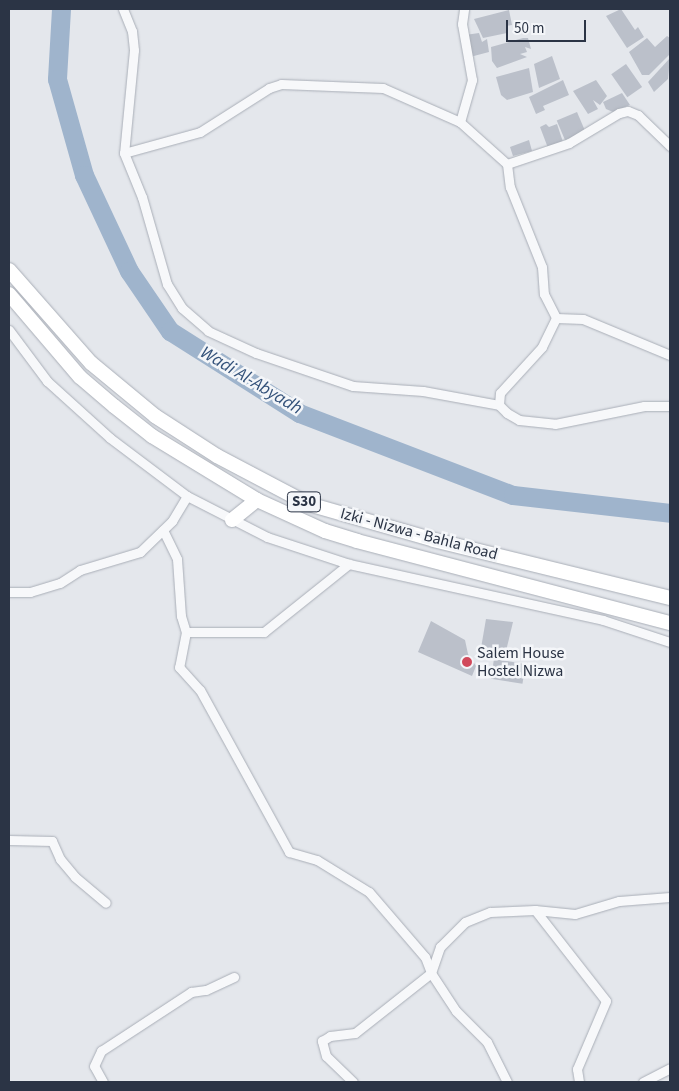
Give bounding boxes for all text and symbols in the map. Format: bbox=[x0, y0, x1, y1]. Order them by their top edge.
scale bar bbox=[509, 10, 589, 42]
text: 50 m bbox=[514, 18, 544, 39]
water label: Wadi Al-Abyadh bbox=[196, 342, 306, 420]
road number: S30 bbox=[286, 490, 322, 514]
street label: Izki - Nizwa - Bahla Road bbox=[338, 504, 500, 564]
place label: Salem House Hostel Nizwa bbox=[477, 643, 565, 681]
marker: Salem House Hostel Nizwa bbox=[461, 656, 473, 668]

